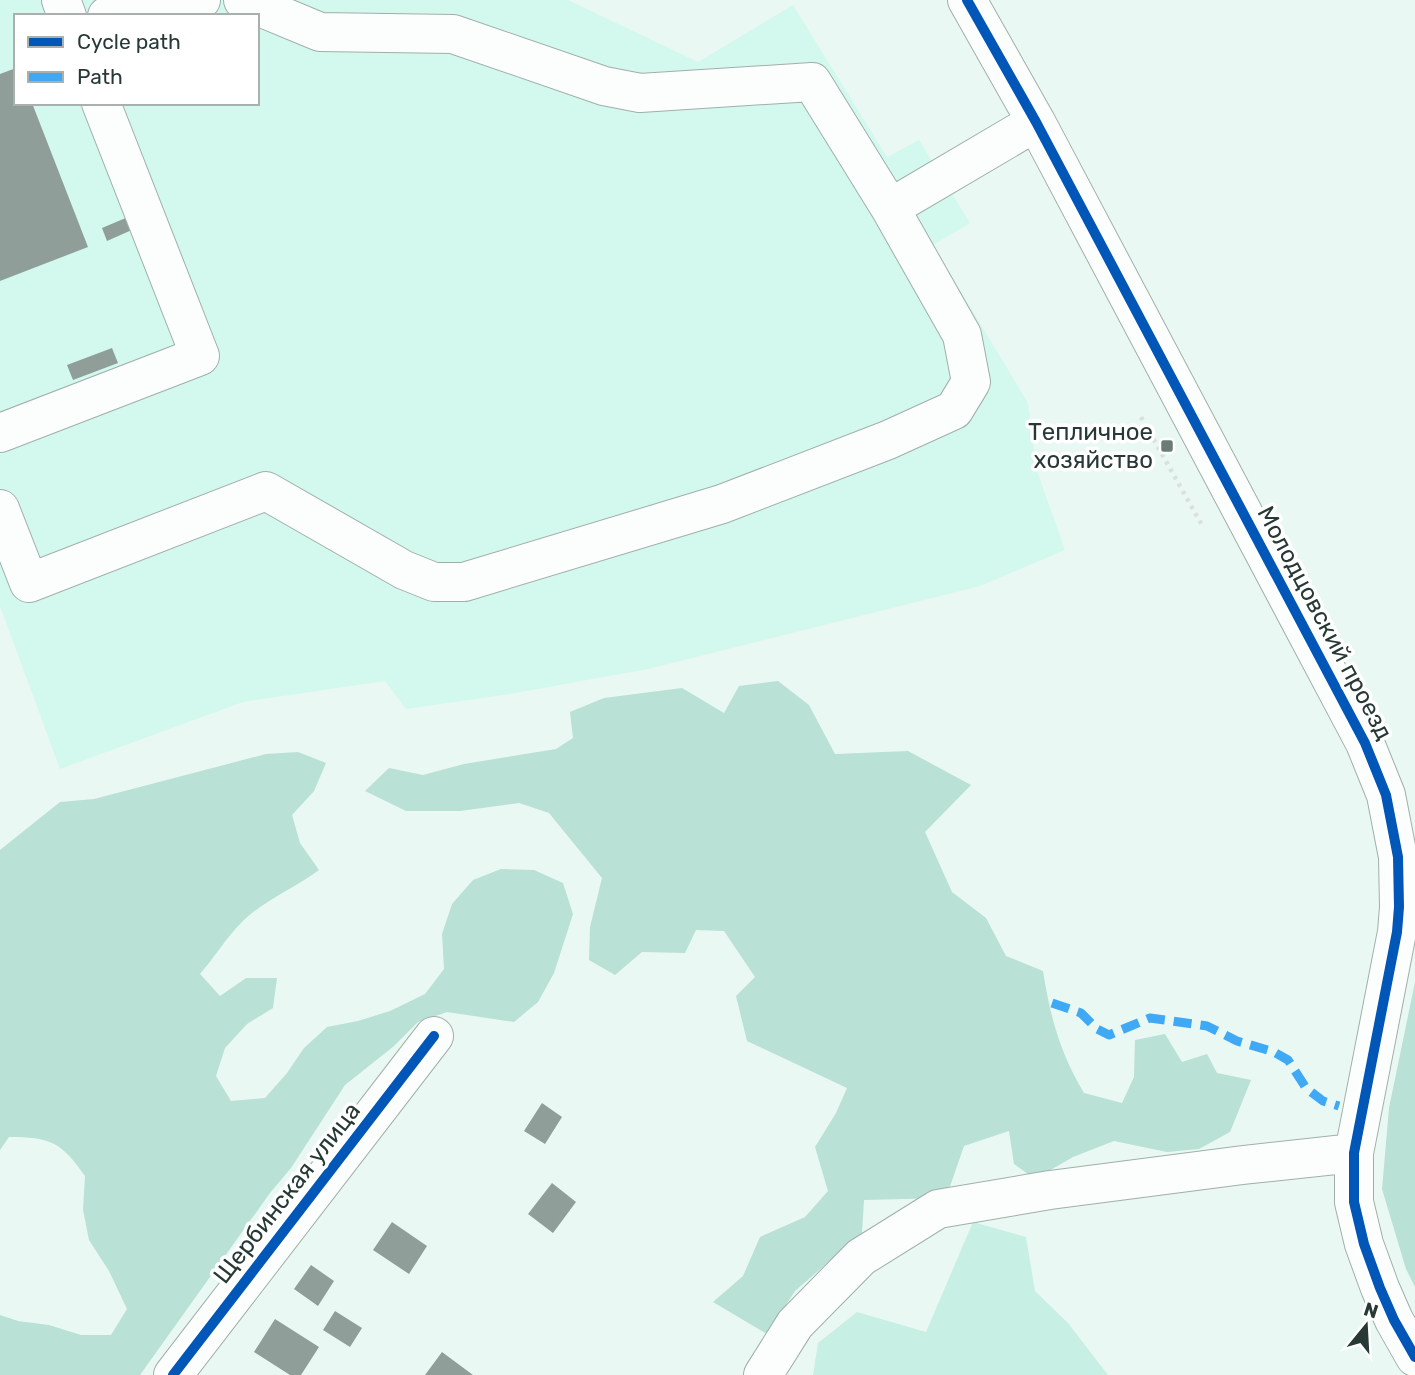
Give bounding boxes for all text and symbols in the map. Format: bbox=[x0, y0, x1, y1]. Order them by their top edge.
legend bbox=[14, 14, 259, 105]
text: Cycle path bbox=[77, 29, 181, 54]
text: Path bbox=[77, 64, 123, 89]
place label: Тепличное хозяйство bbox=[1028, 418, 1153, 474]
marker: Тепличное хозяйство bbox=[1159, 438, 1175, 454]
street label: Молодцовский проезд bbox=[1252, 501, 1398, 745]
street label: Щербинская улица bbox=[208, 1097, 366, 1289]
north arrow bbox=[1331, 1291, 1401, 1361]
text: N bbox=[1361, 1297, 1381, 1323]

